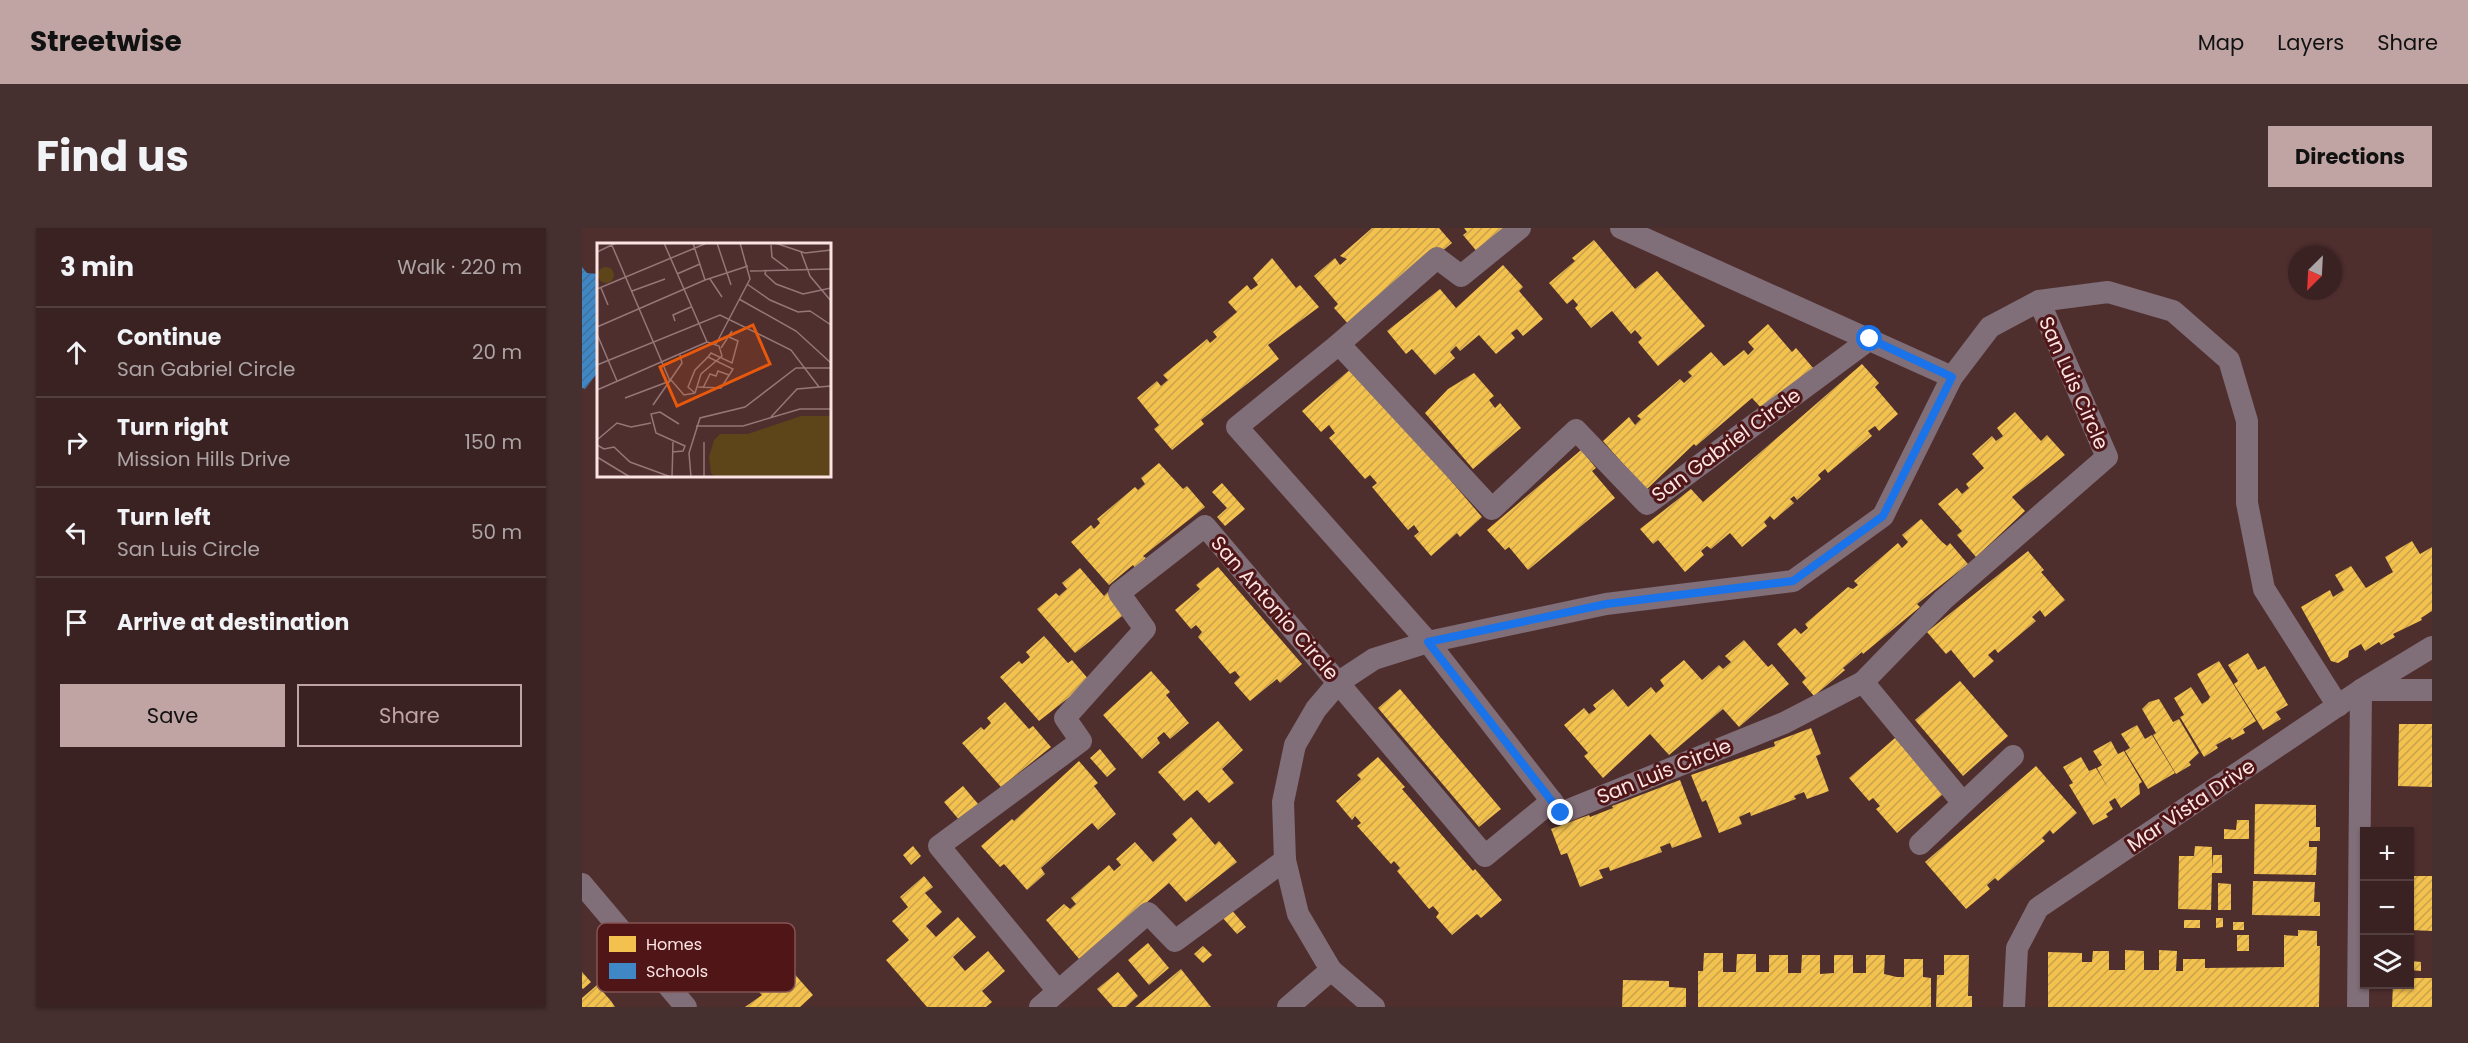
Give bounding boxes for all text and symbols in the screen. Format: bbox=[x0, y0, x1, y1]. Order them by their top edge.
text: Streetwise bbox=[30, 22, 182, 61]
text: Map bbox=[2198, 28, 2244, 57]
text: Layers bbox=[2277, 28, 2344, 57]
text: Share bbox=[2377, 28, 2438, 57]
button: Directions bbox=[2268, 126, 2432, 187]
text: Find us bbox=[36, 127, 189, 186]
inset map bbox=[597, 243, 831, 477]
north arrow bbox=[2288, 246, 2342, 300]
text: 3 min bbox=[60, 249, 134, 285]
text: Walk · 220 m bbox=[397, 253, 522, 281]
street label: San Luis Circle bbox=[2032, 312, 2116, 454]
text: Continue bbox=[117, 322, 221, 353]
route start bbox=[1856, 325, 1882, 351]
icon: ahead bbox=[60, 336, 93, 369]
text: 20 m bbox=[472, 338, 522, 366]
text: San Gabriel Circle bbox=[117, 355, 295, 383]
street label: San Gabriel Circle bbox=[1646, 381, 1806, 509]
text: Turn right bbox=[117, 412, 228, 443]
icon: right bbox=[60, 426, 93, 459]
text: 150 m bbox=[465, 428, 522, 456]
text: Mission Hills Drive bbox=[117, 445, 290, 473]
text: Turn left bbox=[117, 502, 211, 533]
icon: left bbox=[60, 516, 93, 549]
text: 50 m bbox=[471, 518, 522, 546]
street label: San Antonio Circle bbox=[1204, 530, 1346, 686]
text: San Luis Circle bbox=[117, 535, 260, 563]
icon: arrive bbox=[60, 606, 93, 639]
text: Arrive at destination bbox=[117, 607, 349, 638]
button: Save bbox=[60, 684, 285, 747]
button: Share bbox=[297, 684, 522, 747]
street label: San Luis Circle bbox=[1593, 731, 1735, 811]
street label: Mar Vista Drive bbox=[2122, 752, 2260, 858]
route end bbox=[1547, 799, 1573, 825]
map controls bbox=[2360, 827, 2414, 989]
button: + bbox=[2360, 827, 2414, 881]
button: − bbox=[2360, 881, 2414, 935]
legend bbox=[597, 923, 795, 992]
text: Homes bbox=[646, 933, 702, 956]
button: layers bbox=[2360, 935, 2414, 989]
text: Schools bbox=[646, 960, 708, 983]

